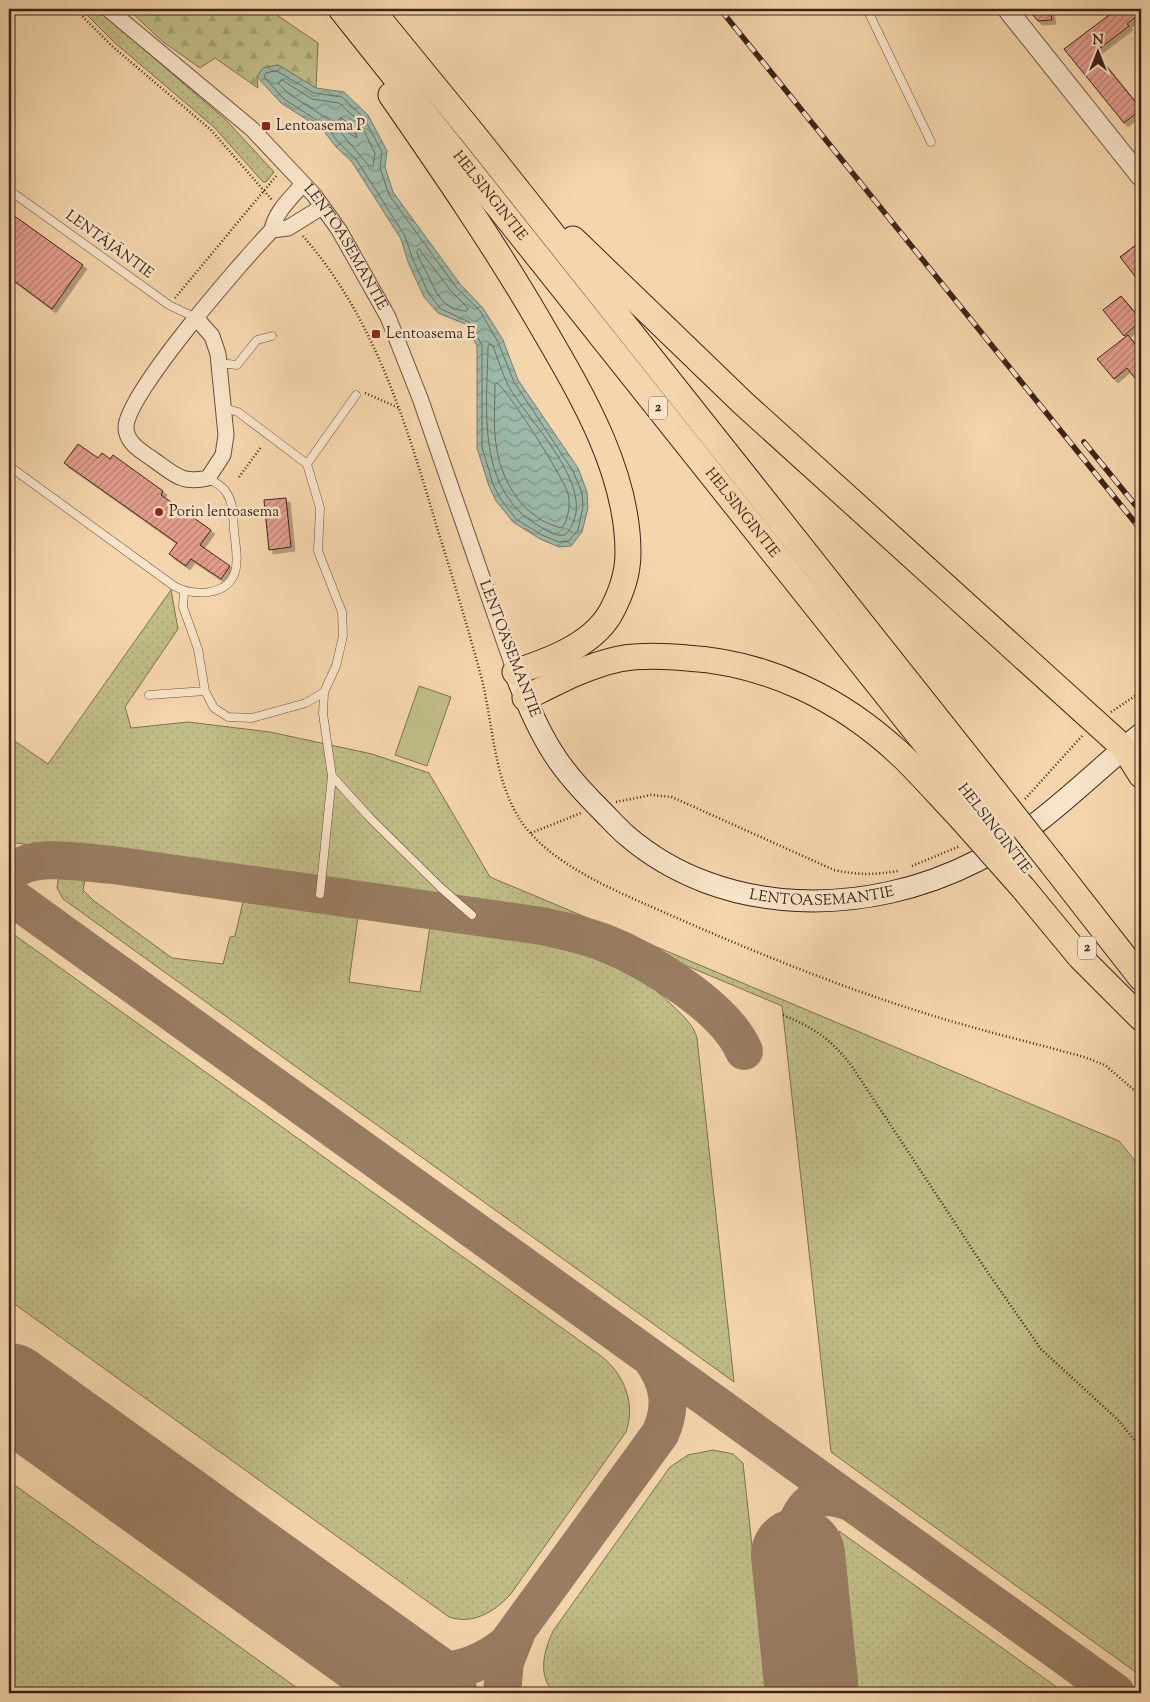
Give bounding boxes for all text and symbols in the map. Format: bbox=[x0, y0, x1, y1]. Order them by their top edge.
north arrow bbox=[1072, 28, 1122, 78]
text: N bbox=[1092, 31, 1104, 51]
place label: Lentoasema P bbox=[276, 116, 365, 137]
marker: Lentoasema P bbox=[260, 120, 272, 132]
street label: HELSINGINTIE bbox=[447, 147, 532, 245]
street label: LENTOASEMANTIE bbox=[298, 179, 393, 314]
street label: LENTÄJÄNTIE bbox=[61, 205, 158, 284]
place label: Lentoasema E bbox=[386, 324, 475, 345]
marker: Lentoasema E bbox=[370, 328, 382, 340]
road number: 2 bbox=[649, 396, 667, 419]
street label: HELSINGINTIE bbox=[700, 464, 784, 562]
place label: Porin lentoasema bbox=[169, 502, 279, 523]
marker: Porin lentoasema bbox=[153, 506, 165, 518]
street label: LENTOASEMANTIE bbox=[473, 578, 545, 720]
street label: HELSINGINTIE bbox=[952, 779, 1036, 879]
street label: LENTOASEMANTIE bbox=[748, 881, 896, 911]
road number: 2 bbox=[1078, 936, 1096, 960]

